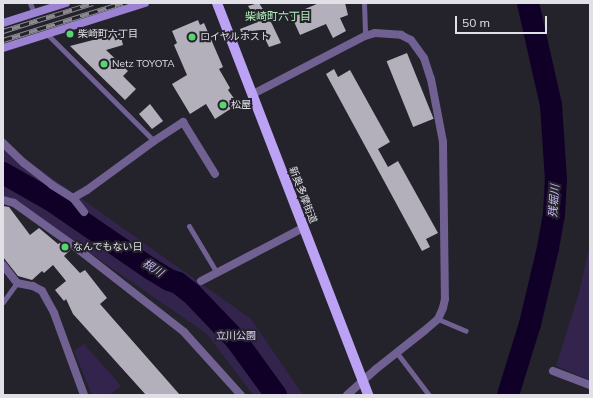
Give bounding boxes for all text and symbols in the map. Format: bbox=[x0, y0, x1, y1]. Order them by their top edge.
scale bar bbox=[457, 8, 549, 34]
district label: 柴崎町六丁目 bbox=[245, 9, 311, 23]
text: 50 m bbox=[462, 15, 490, 30]
place label: 柴崎町六丁目 bbox=[78, 28, 138, 40]
marker: 柴崎町六丁目 bbox=[65, 29, 75, 39]
place label: ロイヤルホスト bbox=[200, 31, 270, 43]
marker: ロイヤルホスト bbox=[187, 32, 197, 42]
place label: Netz TOYOTA bbox=[112, 58, 175, 70]
marker: Netz TOYOTA bbox=[99, 59, 109, 69]
place label: 松屋 bbox=[231, 99, 251, 111]
marker: 松屋 bbox=[218, 100, 228, 110]
street label: 新奥多摩街道 bbox=[287, 165, 319, 225]
water label: 残堀川 bbox=[546, 184, 562, 218]
place label: なんでもない日 bbox=[73, 241, 143, 253]
marker: なんでもない日 bbox=[60, 242, 70, 252]
water label: 根川 bbox=[140, 256, 166, 280]
park label: 立川公園 bbox=[216, 330, 256, 342]

